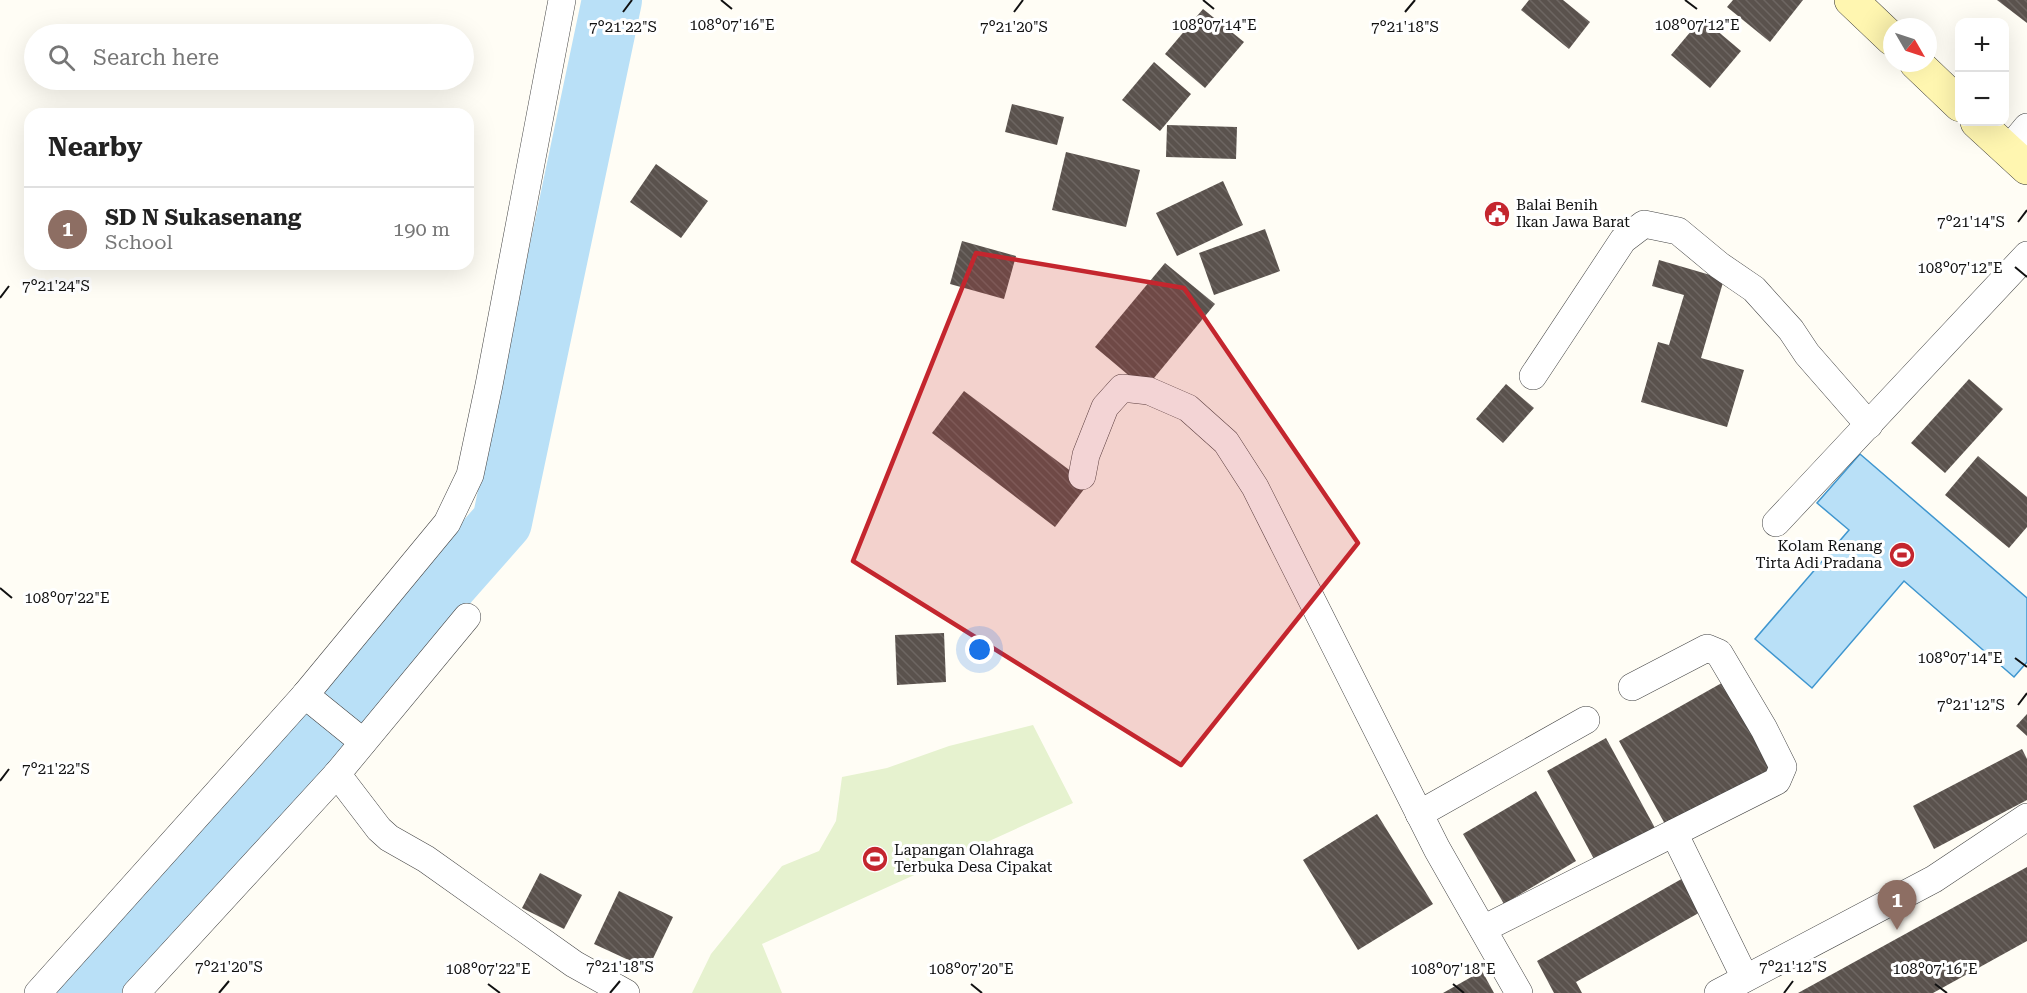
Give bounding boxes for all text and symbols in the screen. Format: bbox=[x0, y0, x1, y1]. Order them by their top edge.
text: 108°07'16"E bbox=[689, 16, 775, 34]
text: 108°07'14"E bbox=[1171, 16, 1257, 34]
text: 108°07'12"E bbox=[1654, 16, 1740, 34]
text: 7°21'22"S bbox=[589, 18, 657, 36]
text: 7°21'20"S bbox=[980, 18, 1048, 36]
text: 7°21'18"S bbox=[1371, 18, 1439, 36]
north arrow bbox=[1883, 18, 1937, 72]
map controls bbox=[1955, 18, 2009, 126]
button: + bbox=[1955, 18, 2009, 72]
search box bbox=[24, 24, 474, 90]
icon: search bbox=[45, 41, 78, 74]
text: Search here bbox=[93, 45, 219, 70]
button: − bbox=[1955, 72, 2009, 126]
text: Nearby bbox=[48, 132, 142, 162]
place label: Balai Benih Ikan Jawa Barat bbox=[1516, 196, 1630, 231]
public building icon: Balai Benih Ikan Jawa Barat bbox=[1482, 199, 1512, 229]
text: SD N Sukasenang bbox=[105, 205, 301, 230]
text: 7°21'14"S bbox=[1937, 213, 2005, 231]
text: 1 bbox=[62, 217, 73, 241]
text: 190 m bbox=[393, 217, 450, 241]
text: School bbox=[105, 230, 173, 254]
text: 108°07'12"E bbox=[1917, 259, 2003, 277]
text: 7°21'24"S bbox=[22, 277, 90, 295]
place label: Kolam Renang Tirta Adi Pradana bbox=[1755, 537, 1882, 572]
sports icon: Kolam Renang Tirta Adi Pradana bbox=[1887, 540, 1917, 570]
text: 108°07'22"E bbox=[24, 589, 110, 607]
your location bbox=[965, 635, 994, 664]
text: 108°07'14"E bbox=[1917, 649, 2003, 667]
text: 7°21'12"S bbox=[1937, 696, 2005, 714]
text: 7°21'22"S bbox=[22, 760, 90, 778]
place label: Lapangan Olahraga Terbuka Desa Cipakat bbox=[894, 841, 1053, 876]
sports icon: Lapangan Olahraga Terbuka Desa Cipakat bbox=[860, 844, 890, 874]
pin: 1 bbox=[1878, 880, 1916, 930]
text: 7°21'20"S bbox=[195, 958, 263, 976]
text: 7°21'18"S bbox=[586, 958, 654, 976]
text: 7°21'12"S bbox=[1759, 958, 1827, 976]
text: 108°07'22"E bbox=[445, 960, 531, 978]
text: 108°07'20"E bbox=[928, 960, 1014, 978]
text: 108°07'18"E bbox=[1410, 960, 1496, 978]
text: 108°07'16"E bbox=[1892, 960, 1978, 978]

